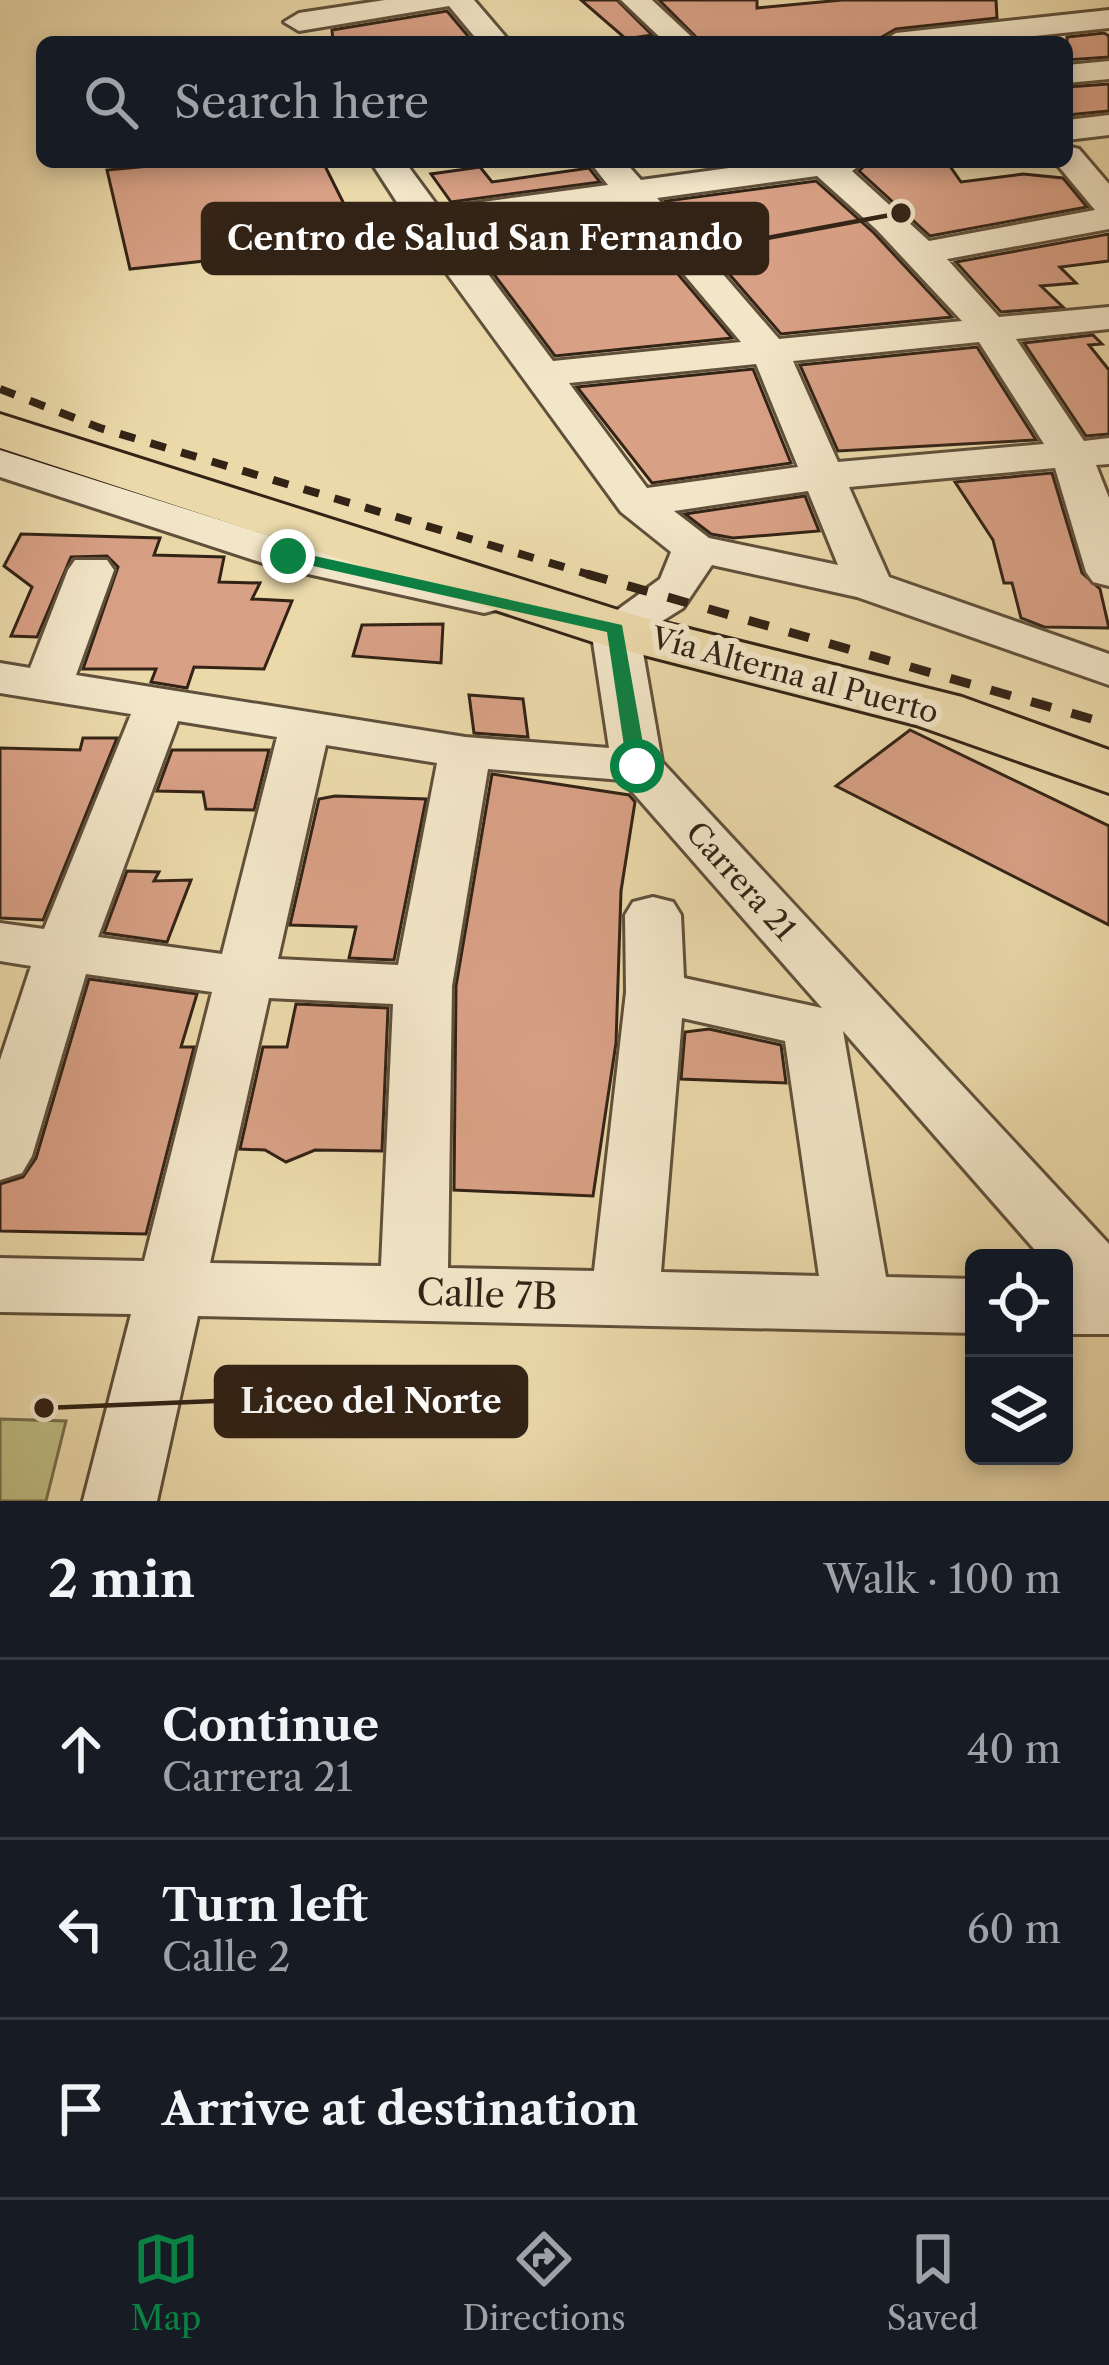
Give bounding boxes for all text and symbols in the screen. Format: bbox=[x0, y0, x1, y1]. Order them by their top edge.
search box bbox=[36, 36, 1073, 168]
icon: search bbox=[78, 69, 144, 135]
text: Search here bbox=[174, 74, 429, 130]
callout: Centro de Salud San Fernando bbox=[203, 204, 767, 273]
text: Centro de Salud San Fernando bbox=[227, 218, 743, 259]
route end bbox=[261, 529, 315, 583]
street label: Vía Alterna al Puerto bbox=[646, 619, 943, 731]
route start bbox=[610, 739, 664, 793]
street label: Carrera 21 bbox=[678, 814, 804, 948]
map controls bbox=[965, 1249, 1073, 1465]
button: locate bbox=[965, 1249, 1073, 1357]
street label: Calle 7B bbox=[416, 1270, 558, 1318]
button: layers bbox=[965, 1357, 1073, 1465]
callout: Liceo del Norte bbox=[216, 1367, 526, 1436]
text: Liceo del Norte bbox=[240, 1381, 502, 1422]
text: 2 min bbox=[48, 1548, 195, 1610]
text: Walk · 100 m bbox=[824, 1555, 1061, 1603]
text: Continue bbox=[162, 1697, 379, 1753]
icon: ahead bbox=[48, 1716, 114, 1782]
text: 40 m bbox=[967, 1725, 1061, 1773]
text: Carrera 21 bbox=[162, 1753, 352, 1801]
text: Turn left bbox=[162, 1877, 368, 1933]
icon: left bbox=[48, 1896, 114, 1962]
text: 60 m bbox=[967, 1905, 1061, 1953]
text: Calle 2 bbox=[162, 1933, 290, 1981]
icon: arrive bbox=[48, 2076, 114, 2142]
text: Arrive at destination bbox=[162, 2081, 639, 2137]
tab: Map bbox=[131, 2226, 201, 2339]
tab: Directions bbox=[463, 2226, 626, 2339]
tab: Saved bbox=[887, 2226, 978, 2339]

